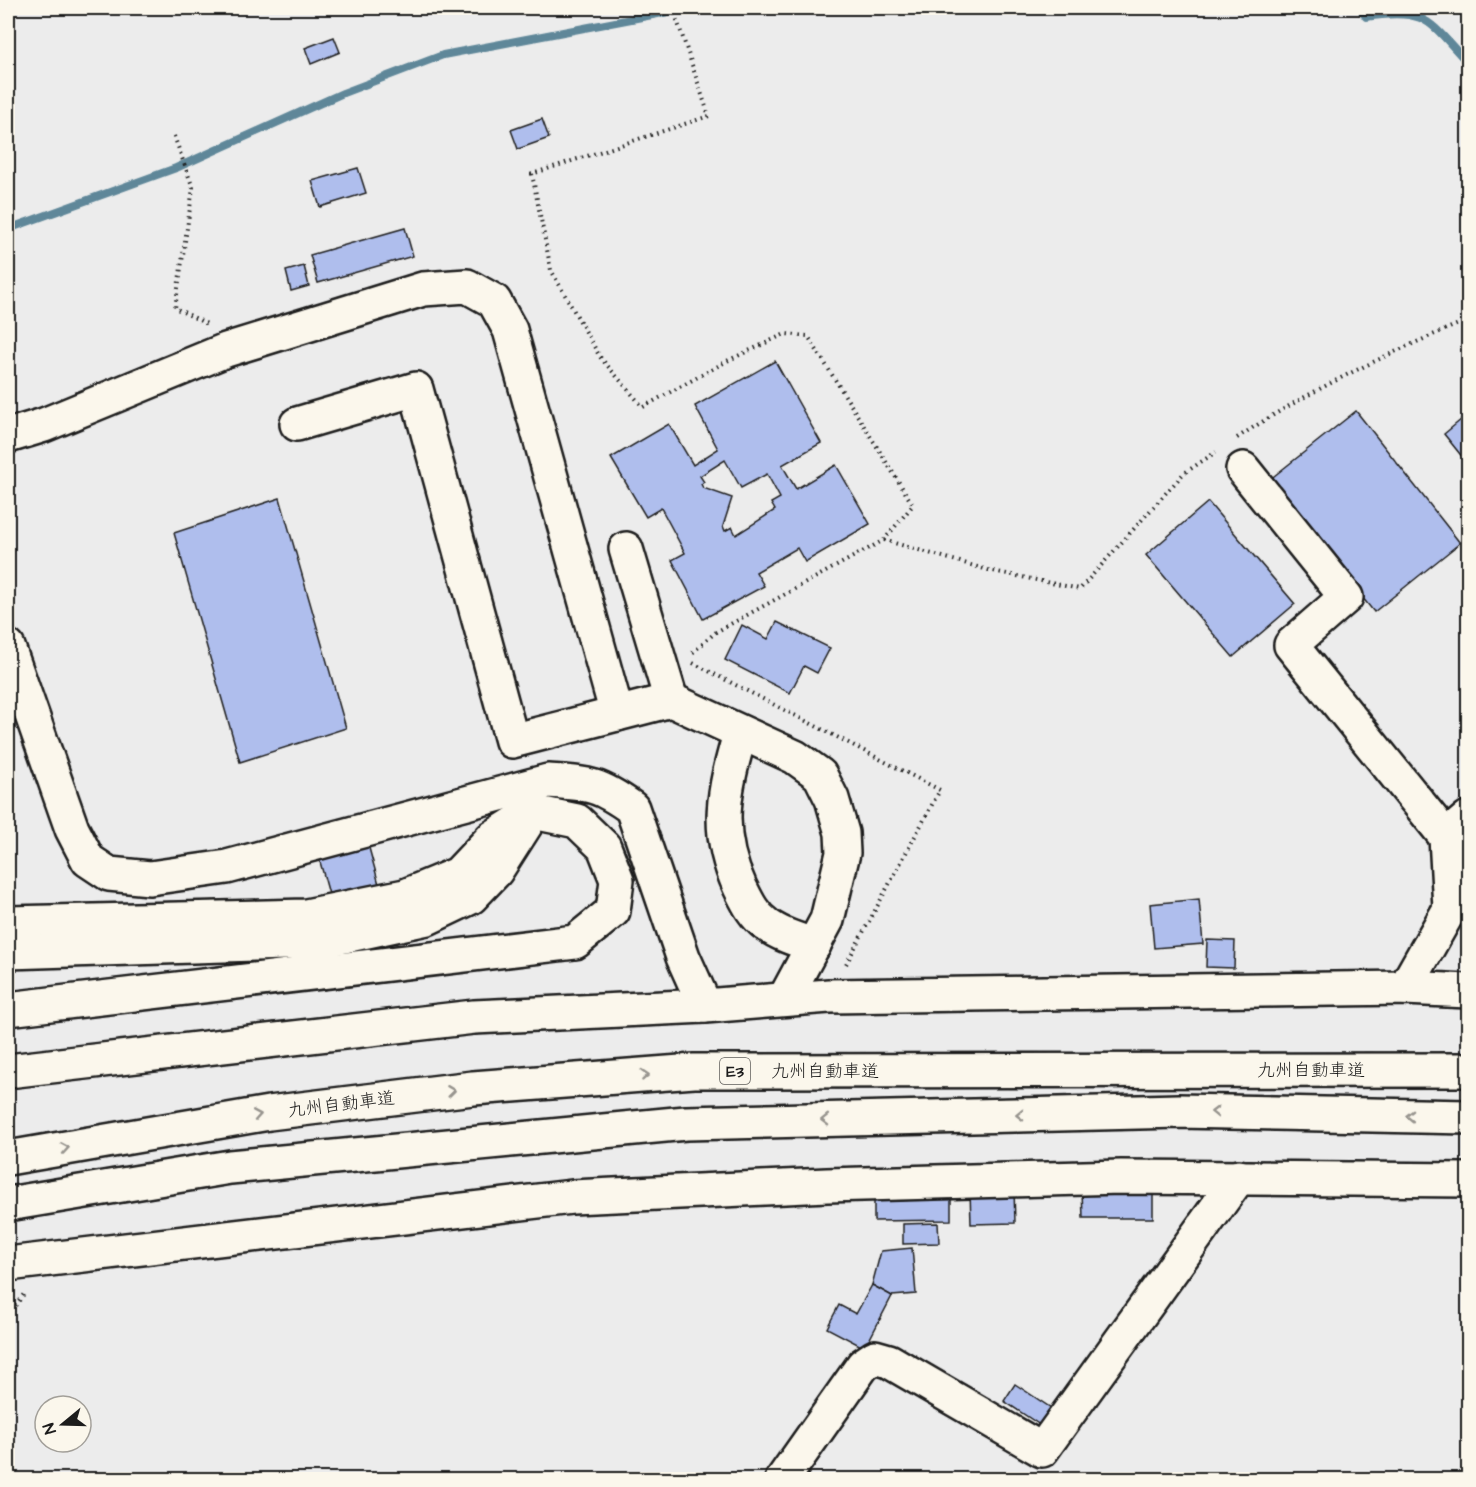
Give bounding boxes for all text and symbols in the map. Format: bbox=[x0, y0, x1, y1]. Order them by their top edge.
road number: E3 bbox=[720, 1058, 750, 1084]
street label: 九州自動車道 bbox=[1257, 1058, 1365, 1083]
street label: 九州自動車道 bbox=[771, 1059, 879, 1084]
one-way arrow bbox=[641, 1069, 650, 1082]
one-way arrow bbox=[446, 1085, 455, 1097]
street label: 九州自動車道 bbox=[286, 1086, 396, 1123]
one-way arrow bbox=[1211, 1105, 1220, 1118]
one-way arrow bbox=[253, 1109, 262, 1121]
one-way arrow bbox=[1016, 1109, 1025, 1121]
one-way arrow bbox=[1406, 1110, 1415, 1122]
one-way arrow bbox=[821, 1113, 830, 1126]
one-way arrow bbox=[60, 1142, 70, 1155]
north arrow bbox=[33, 1394, 93, 1454]
text: N bbox=[38, 1420, 62, 1437]

